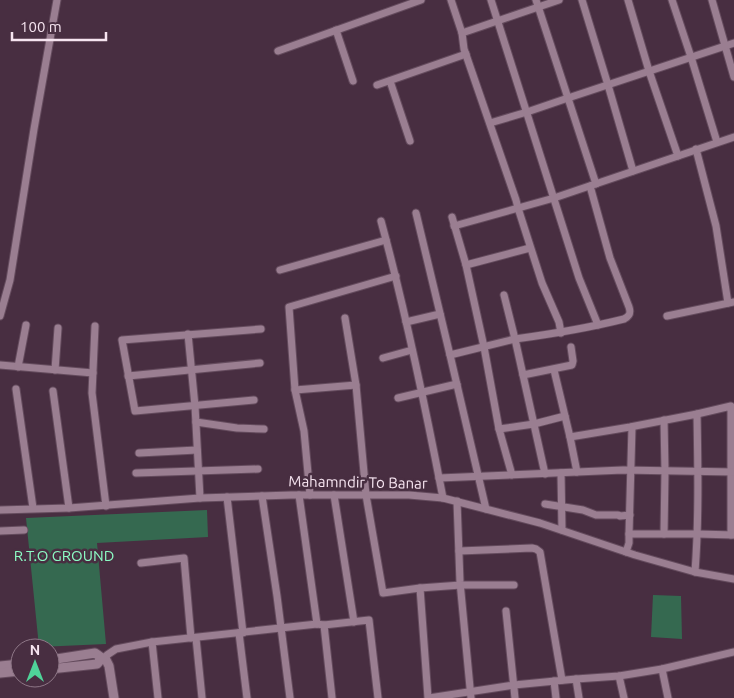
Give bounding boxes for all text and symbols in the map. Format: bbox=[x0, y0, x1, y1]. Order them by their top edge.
scale bar bbox=[12, 10, 106, 42]
text: 100 m bbox=[20, 18, 62, 35]
street label: Mahamndir To Banar bbox=[288, 472, 428, 492]
park label: R.T.O GROUND bbox=[14, 547, 114, 564]
north arrow bbox=[10, 638, 60, 688]
text: N bbox=[30, 642, 40, 658]

